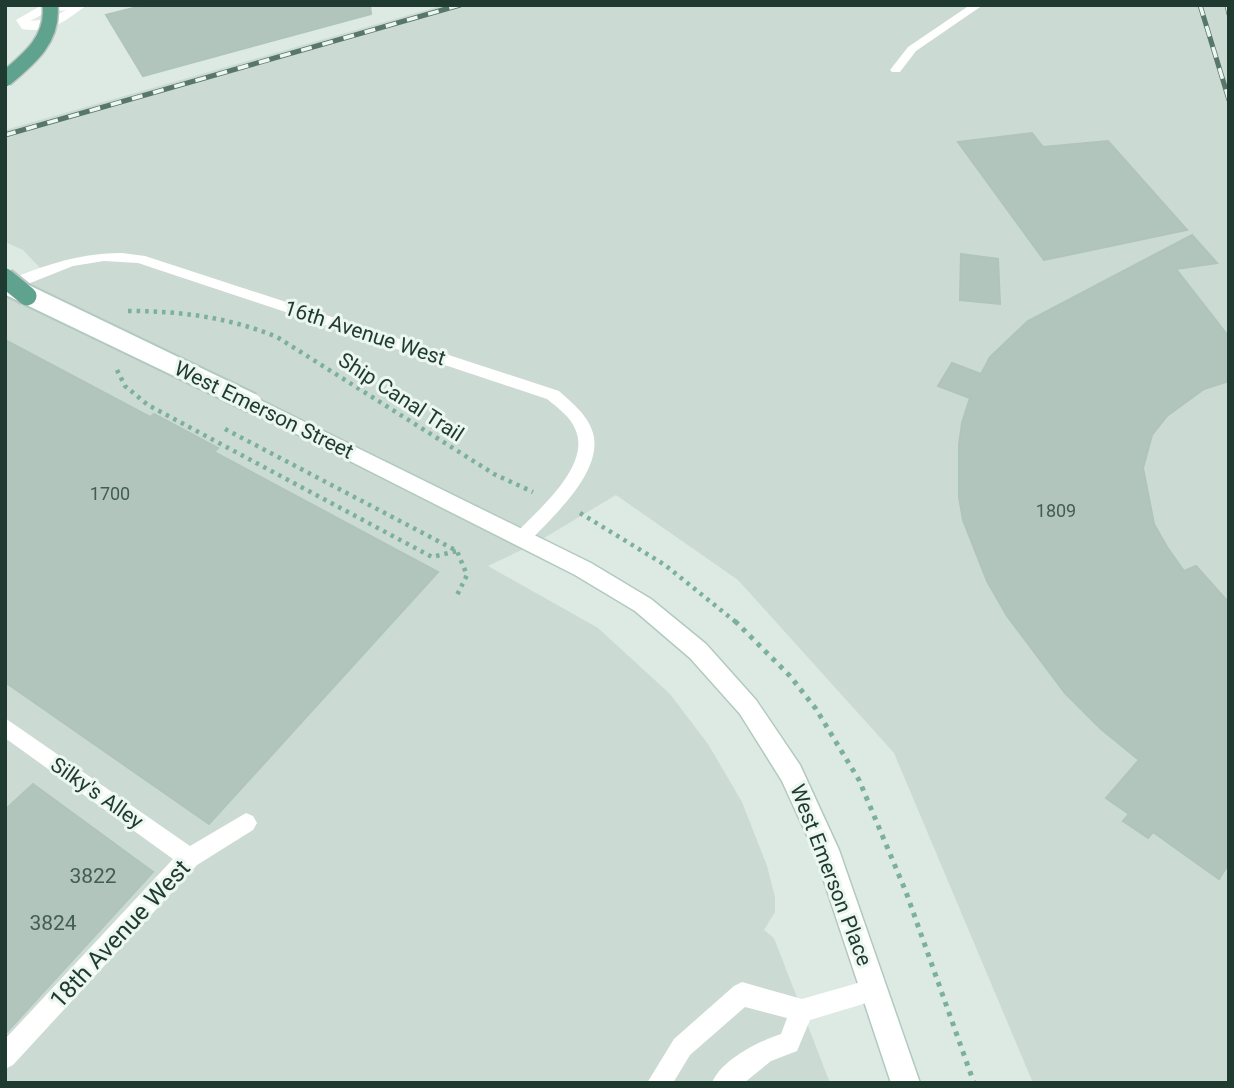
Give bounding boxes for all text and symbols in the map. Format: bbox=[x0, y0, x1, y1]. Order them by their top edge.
street label: 16th Avenue West bbox=[281, 296, 449, 370]
street label: Ship Canal Trail bbox=[334, 348, 468, 446]
street label: West Emerson Street bbox=[171, 356, 357, 464]
house number: 1700 bbox=[90, 483, 130, 504]
house number: 1809 bbox=[1036, 500, 1076, 521]
street label: Silky's Alley bbox=[46, 752, 148, 834]
street label: West Emerson Place bbox=[785, 781, 877, 969]
street label: 18th Avenue West bbox=[44, 854, 196, 1014]
house number: 3822 bbox=[69, 864, 117, 888]
house number: 3824 bbox=[29, 911, 77, 935]

